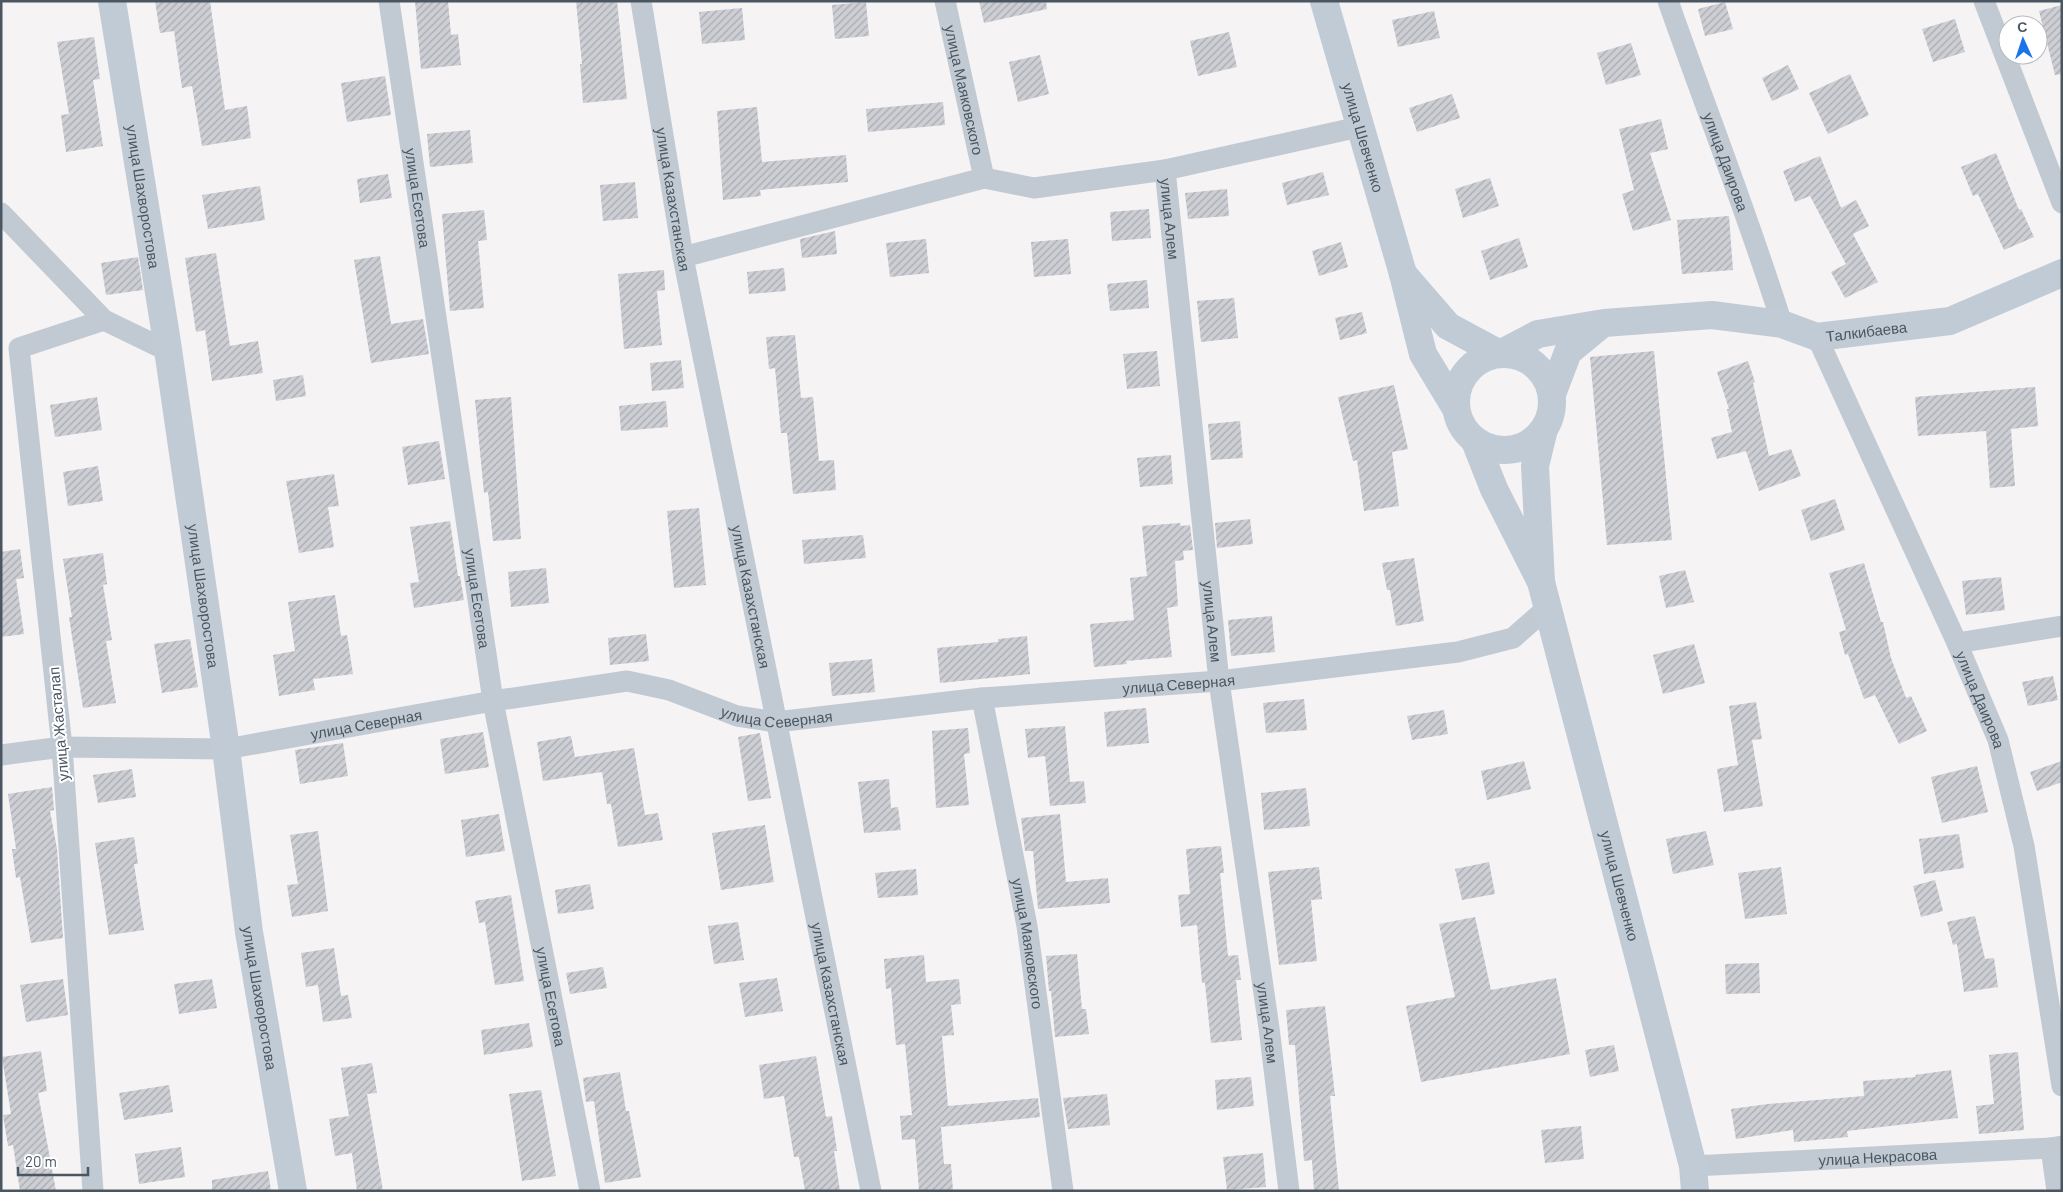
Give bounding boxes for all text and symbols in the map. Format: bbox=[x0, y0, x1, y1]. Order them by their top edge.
north arrow bbox=[1998, 15, 2048, 65]
text: С bbox=[2017, 18, 2028, 35]
street label: улица Маяковского bbox=[942, 23, 988, 156]
street label: улица Шевченко bbox=[1339, 81, 1388, 194]
street label: улица Даирова bbox=[1700, 110, 1753, 214]
street label: улица Шахворостова bbox=[123, 123, 164, 270]
street label: улица Казахстанская bbox=[653, 126, 695, 273]
street label: улица Есетова bbox=[402, 147, 435, 250]
street label: улица Алем bbox=[1157, 177, 1183, 260]
street label: Талкибаева bbox=[1825, 317, 1909, 345]
street label: улица Шахворостова bbox=[184, 523, 223, 670]
street label: улица Казахстанская bbox=[728, 524, 775, 670]
street label: улица Есетова bbox=[461, 547, 494, 650]
street label: улица Алем bbox=[1199, 580, 1226, 663]
street label: улица Даирова bbox=[1952, 648, 2009, 751]
street label: улица Жасталап bbox=[44, 666, 72, 782]
street label: улица Северная bbox=[1122, 670, 1236, 697]
street label: улица Северная bbox=[718, 702, 834, 731]
street label: улица Северная bbox=[309, 705, 423, 743]
street label: улица Шевченко bbox=[1597, 829, 1643, 943]
street label: улица Маяковского bbox=[1009, 877, 1047, 1010]
street label: улица Казахстанская bbox=[808, 921, 854, 1067]
street label: улица Шахворостова bbox=[239, 925, 281, 1072]
street label: улица Есетова bbox=[533, 945, 570, 1048]
street label: улица Алем bbox=[1253, 981, 1282, 1064]
scale bar bbox=[18, 1144, 88, 1176]
street label: улица Некрасова bbox=[1818, 1145, 1938, 1169]
text: 20 m bbox=[25, 1152, 57, 1170]

